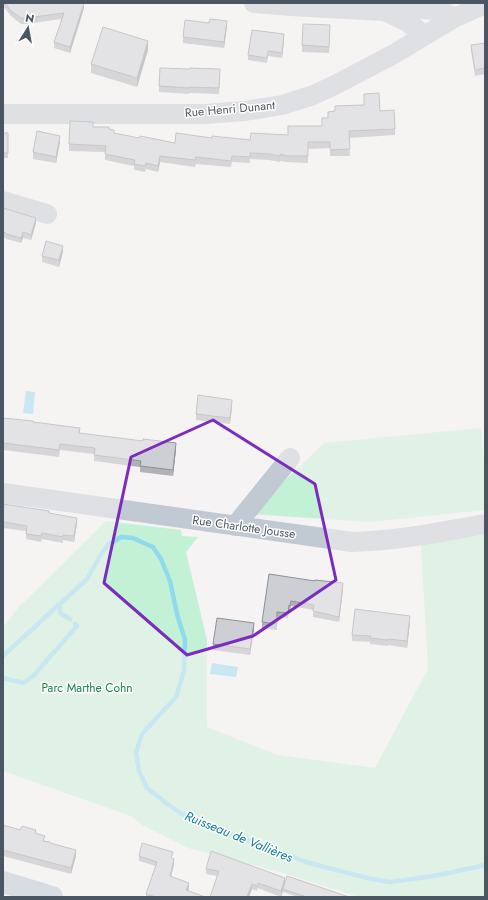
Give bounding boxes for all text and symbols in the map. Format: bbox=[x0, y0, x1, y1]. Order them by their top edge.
north arrow bbox=[8, 8, 48, 48]
text: N bbox=[24, 9, 36, 27]
street label: Rue Henri Dunant bbox=[184, 96, 276, 122]
street label: Rue Charlotte Jousse bbox=[191, 511, 297, 543]
park label: Parc Marthe Cohn bbox=[41, 679, 133, 697]
water label: Ruisseau de Vallières bbox=[182, 806, 296, 867]

